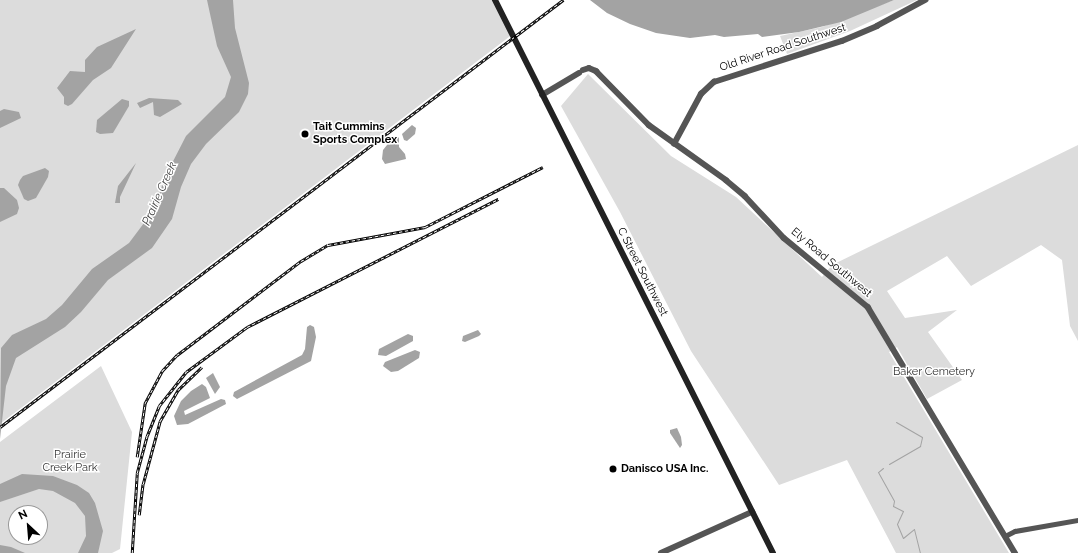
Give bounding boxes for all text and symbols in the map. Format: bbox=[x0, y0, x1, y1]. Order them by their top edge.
street label: Old River Road Southwest bbox=[718, 21, 848, 75]
place label: Tait Cummins Sports Complex bbox=[313, 121, 397, 147]
marker: Tait Cummins Sports Complex bbox=[300, 129, 310, 139]
water label: Prairie Creek bbox=[140, 160, 180, 228]
street label: Ely Road Southwest bbox=[788, 225, 874, 301]
street label: C Street Southwest bbox=[614, 226, 670, 318]
park label: Baker Cemetery bbox=[893, 365, 975, 379]
park label: Prairie Creek Park bbox=[42, 449, 98, 475]
place label: Danisco USA Inc. bbox=[621, 462, 709, 476]
marker: Danisco USA Inc. bbox=[608, 464, 618, 474]
north arrow bbox=[8, 505, 48, 545]
text: N bbox=[16, 507, 30, 522]

